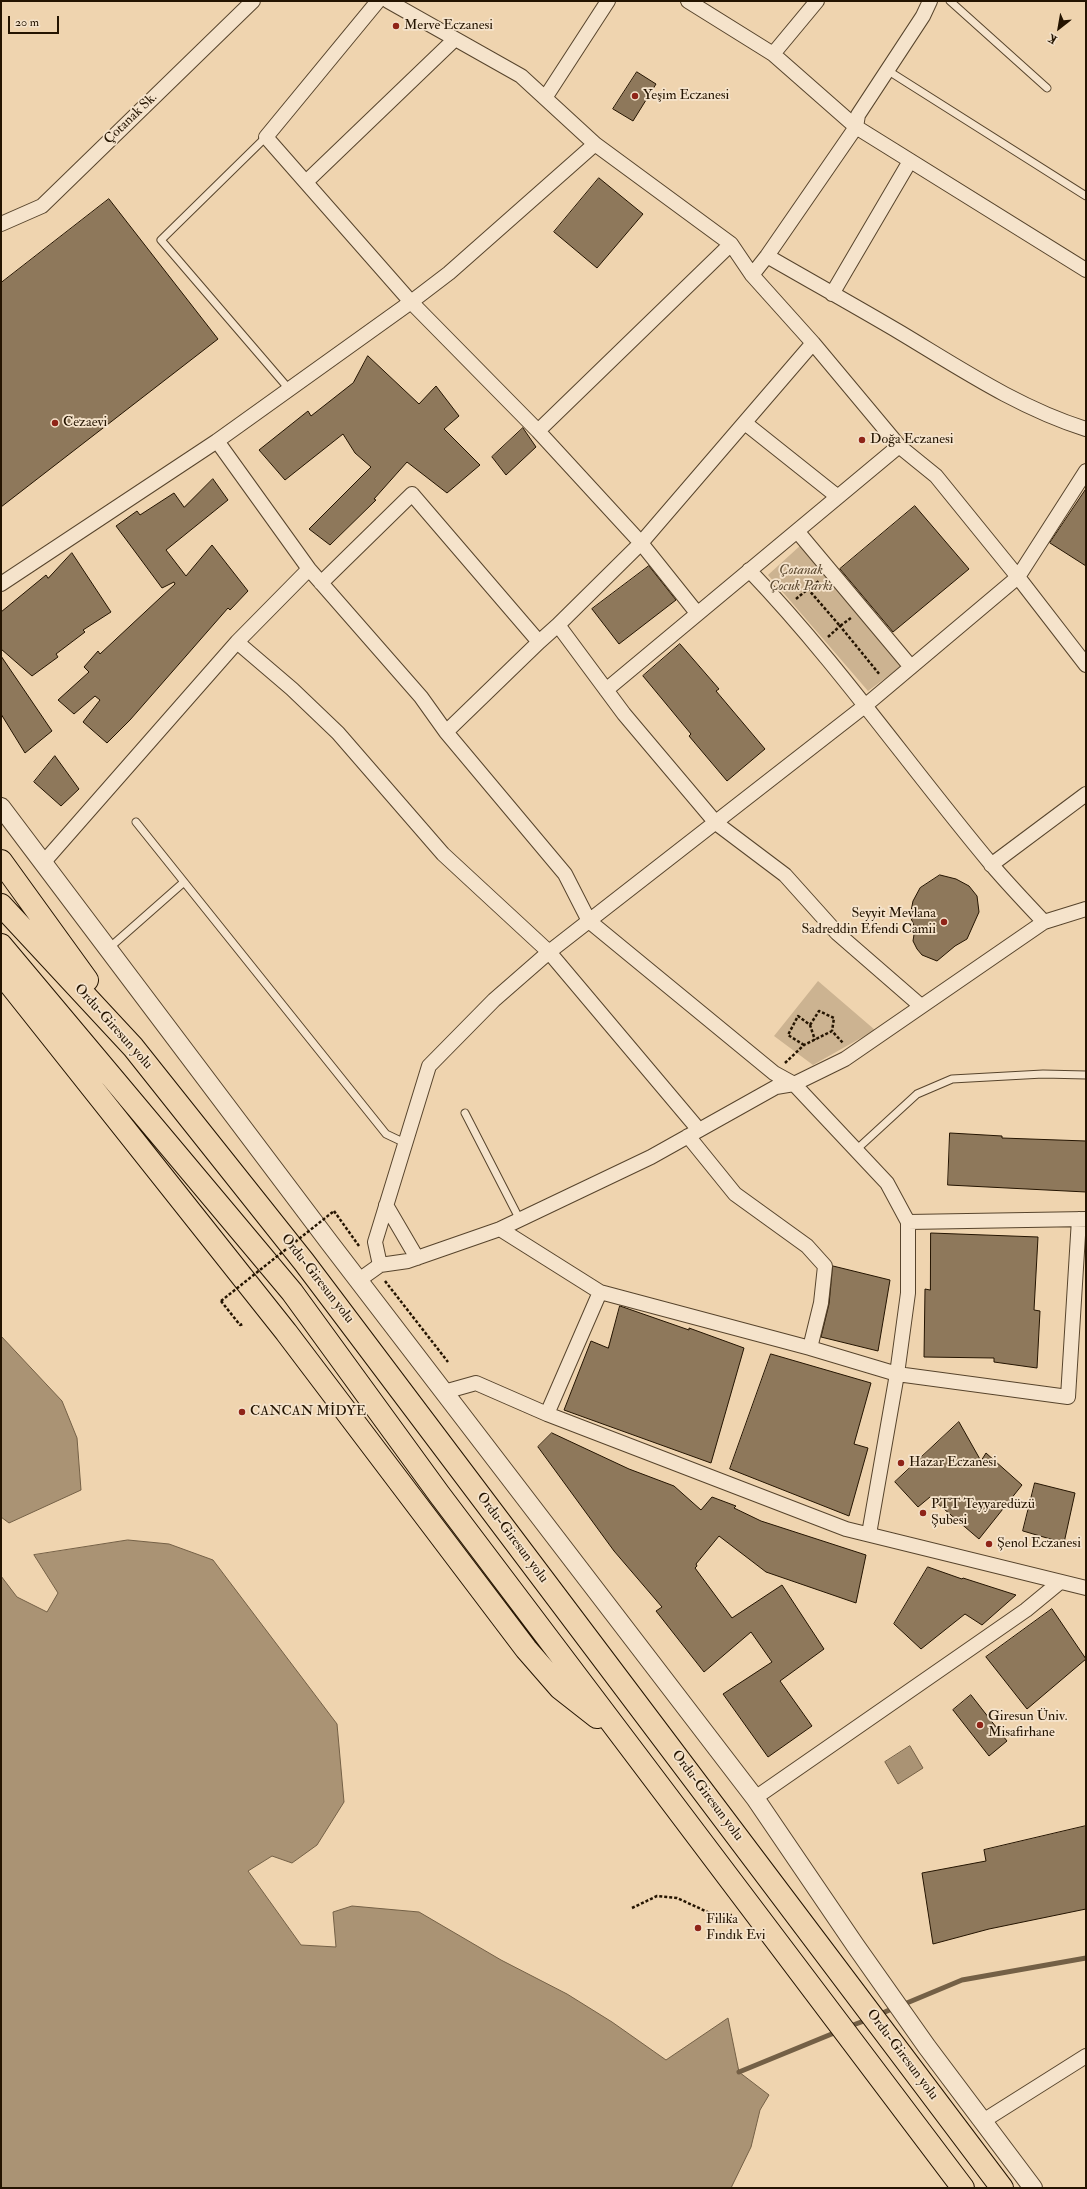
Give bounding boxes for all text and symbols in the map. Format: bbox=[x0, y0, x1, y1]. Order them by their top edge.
scale bar bbox=[10, 8, 61, 34]
north arrow bbox=[1039, 8, 1079, 48]
text: 20 m bbox=[15, 15, 39, 30]
place label: Merve Eczanesi bbox=[404, 18, 493, 34]
marker: Merve Eczanesi bbox=[391, 21, 401, 31]
text: K bbox=[1046, 31, 1059, 46]
place label: Yeşim Eczanesi bbox=[643, 88, 729, 104]
street label: Çotanak Sk. bbox=[101, 90, 161, 148]
marker: Yeşim Eczanesi bbox=[630, 91, 640, 101]
place label: Cezaevi bbox=[63, 415, 107, 431]
marker: Cezaevi bbox=[50, 418, 60, 428]
place label: Doğa Eczanesi bbox=[870, 432, 954, 448]
marker: Doğa Eczanesi bbox=[857, 435, 867, 445]
park label: Çotanak Çocuk Parkı bbox=[769, 563, 833, 596]
place label: Seyyit Mevlana Sadreddin Efendi Camii bbox=[801, 906, 936, 938]
marker: Seyyit Mevlana Sadreddin Efendi Camii bbox=[939, 917, 949, 927]
street label: Ordu-Giresun yolu bbox=[70, 981, 156, 1073]
street label: Ordu-Giresun yolu bbox=[277, 1231, 357, 1327]
place label: CANCAN MİDYE bbox=[250, 1404, 366, 1420]
marker: CANCAN MİDYE bbox=[237, 1407, 247, 1417]
place label: Hazar Eczanesi bbox=[909, 1455, 997, 1471]
marker: Hazar Eczanesi bbox=[896, 1458, 906, 1468]
street label: Ordu-Giresun yolu bbox=[473, 1489, 551, 1587]
place label: PTT Teyyaredüzü Şubesi bbox=[931, 1497, 1035, 1530]
marker: PTT Teyyaredüzü Şubesi bbox=[918, 1508, 928, 1518]
place label: Şenol Eczanesi bbox=[997, 1536, 1081, 1552]
marker: Şenol Eczanesi bbox=[984, 1539, 994, 1549]
place label: Giresun Üniv. Misafirhane bbox=[988, 1709, 1067, 1742]
marker: Giresun Üniv. Misafirhane bbox=[975, 1720, 985, 1730]
street label: Ordu-Giresun yolu bbox=[668, 1747, 746, 1845]
place label: Filika Fındık Evi bbox=[706, 1912, 766, 1944]
marker: Filika Fındık Evi bbox=[693, 1923, 703, 1933]
street label: Ordu-Giresun yolu bbox=[863, 2006, 941, 2104]

